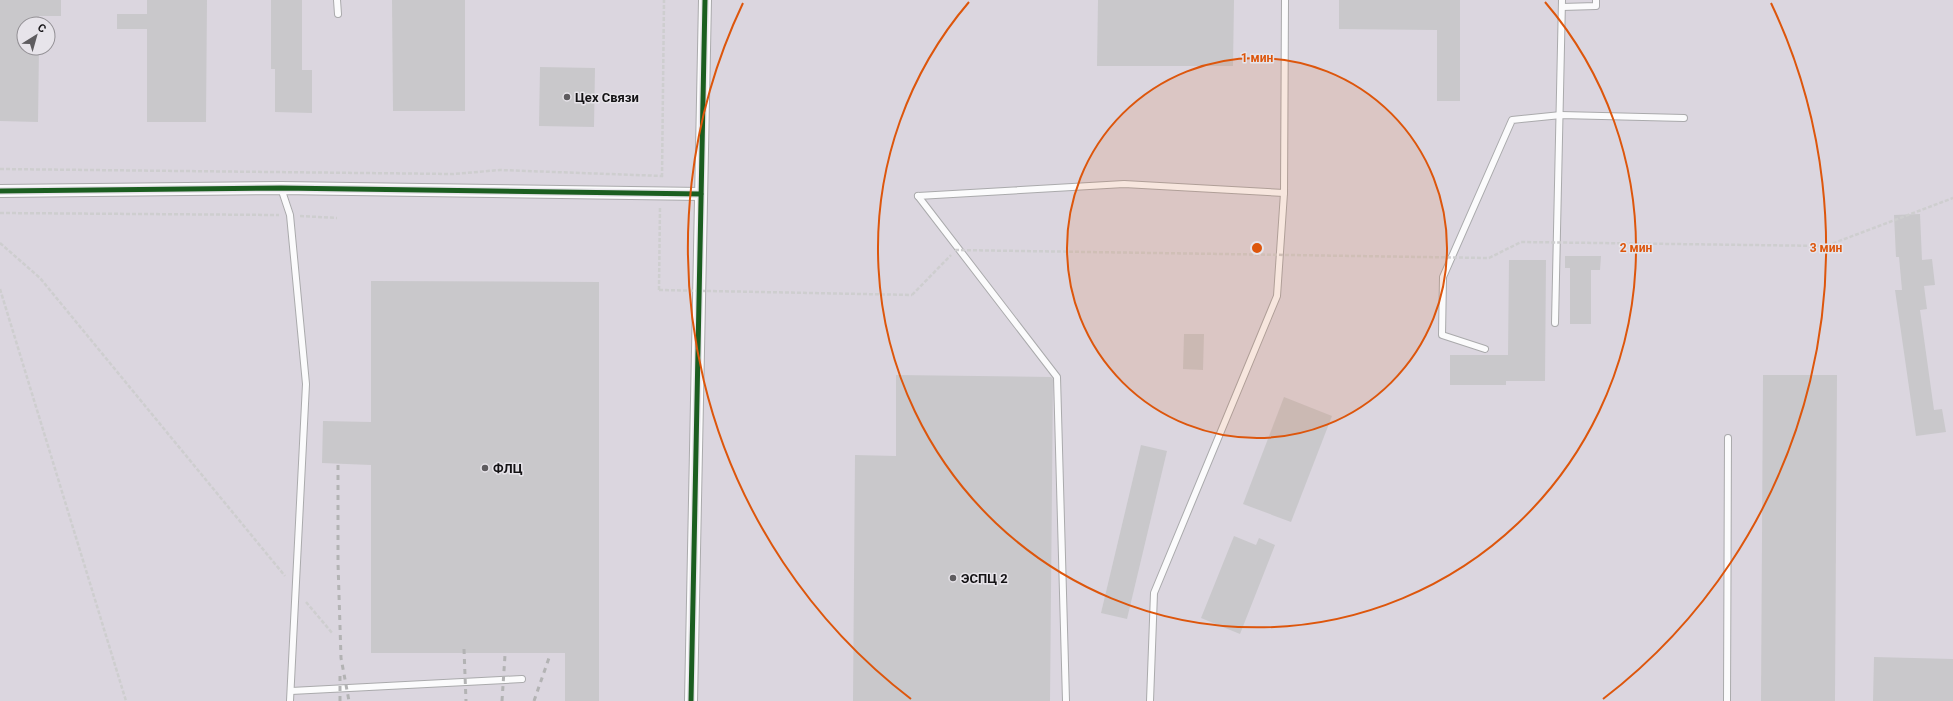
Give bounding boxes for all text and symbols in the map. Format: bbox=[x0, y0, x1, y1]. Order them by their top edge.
north arrow bbox=[16, 16, 56, 56]
text: С bbox=[35, 21, 49, 36]
text: 1 мин bbox=[1241, 51, 1273, 65]
place label: Цех Связи bbox=[575, 90, 639, 105]
marker: Цех Связи bbox=[562, 92, 572, 102]
centre of rings bbox=[1250, 241, 1264, 255]
text: 2 мин bbox=[1620, 241, 1652, 255]
text: 3 мин bbox=[1810, 241, 1842, 255]
place label: ФЛЦ bbox=[493, 461, 523, 476]
marker: ФЛЦ bbox=[480, 463, 490, 473]
place label: ЭСПЦ 2 bbox=[961, 571, 1008, 586]
marker: ЭСПЦ 2 bbox=[948, 573, 958, 583]

